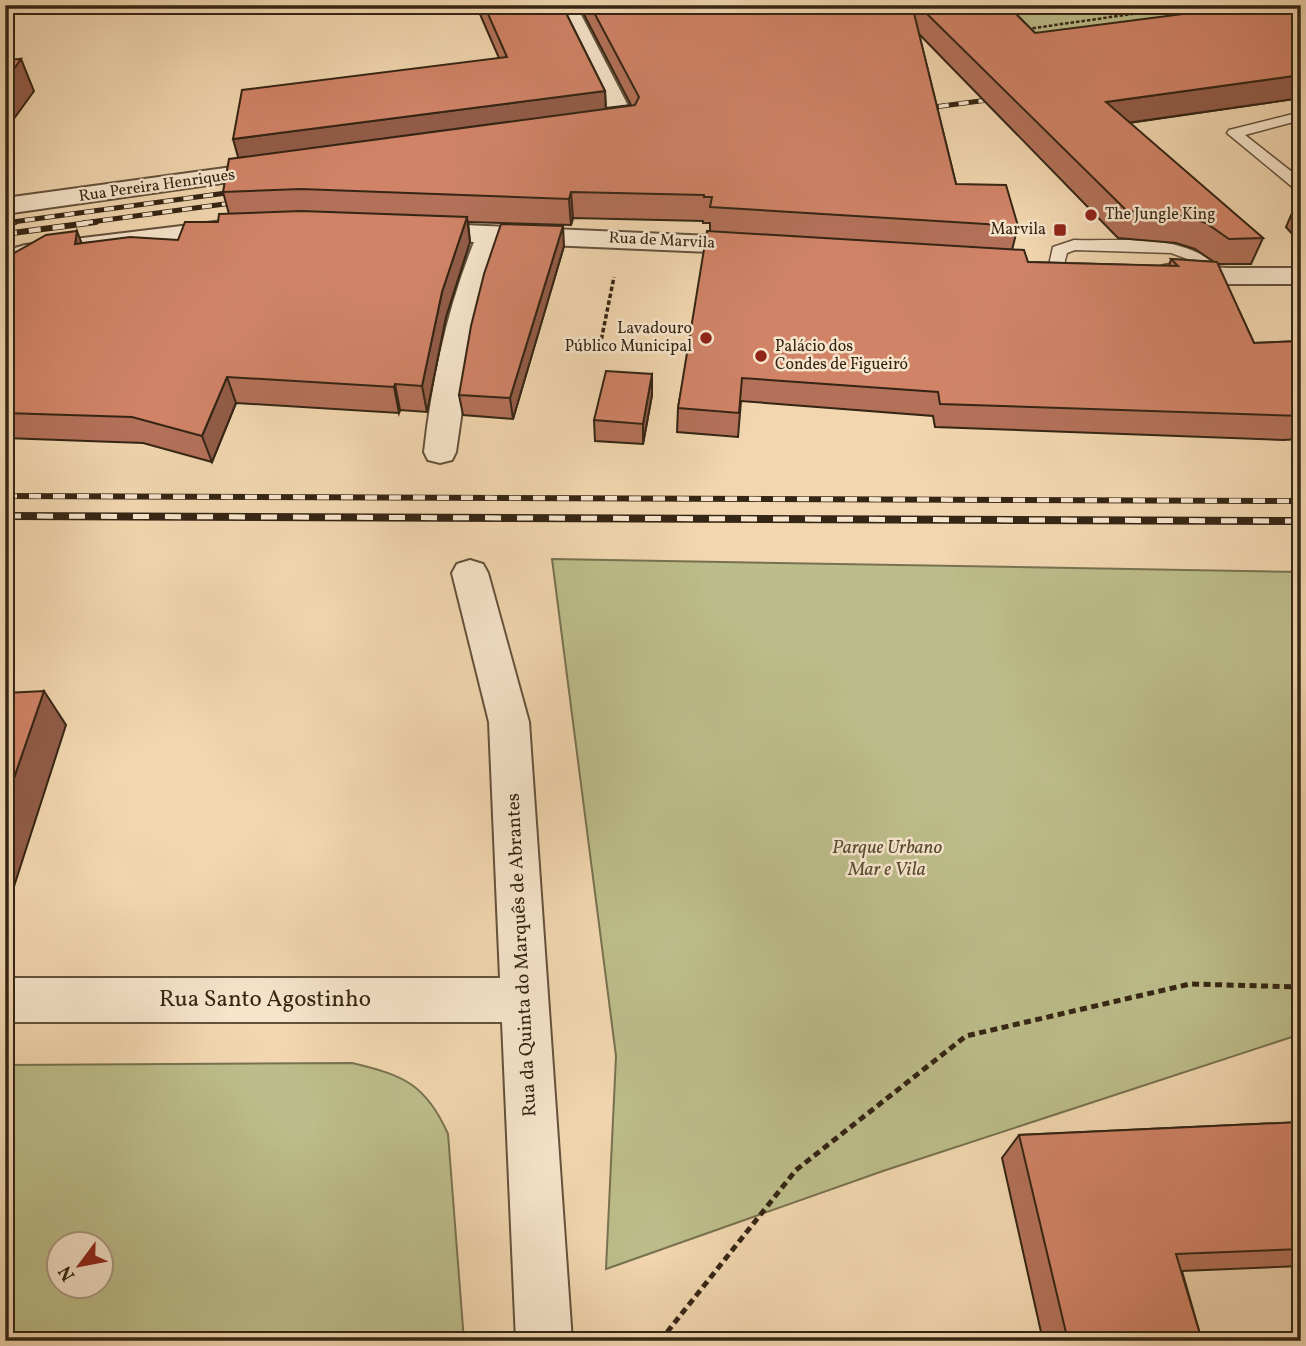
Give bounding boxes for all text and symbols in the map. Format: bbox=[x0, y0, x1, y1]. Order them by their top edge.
street label: Rua Pereira Henriques bbox=[77, 164, 237, 208]
place label: The Jungle King bbox=[1105, 204, 1215, 226]
marker: The Jungle King bbox=[1083, 207, 1099, 223]
place label: Marvila bbox=[990, 219, 1046, 241]
marker: Marvila bbox=[1052, 222, 1068, 238]
street label: Rua de Marvila bbox=[608, 227, 716, 255]
place label: Lavadouro Público Municipal bbox=[565, 318, 692, 358]
marker: Lavadouro Público Municipal bbox=[698, 330, 714, 346]
place label: Palácio dos Condes de Figueiró bbox=[775, 336, 908, 376]
marker: Palácio dos Condes de Figueiró bbox=[753, 348, 769, 364]
street label: Rua da Quinta do Marquês de Abrantes bbox=[501, 793, 543, 1117]
park label: Parque Urbano Mar e Vila bbox=[832, 835, 942, 883]
street label: Rua Santo Agostinho bbox=[159, 984, 371, 1016]
north arrow bbox=[46, 1230, 116, 1300]
text: N bbox=[52, 1260, 82, 1286]

